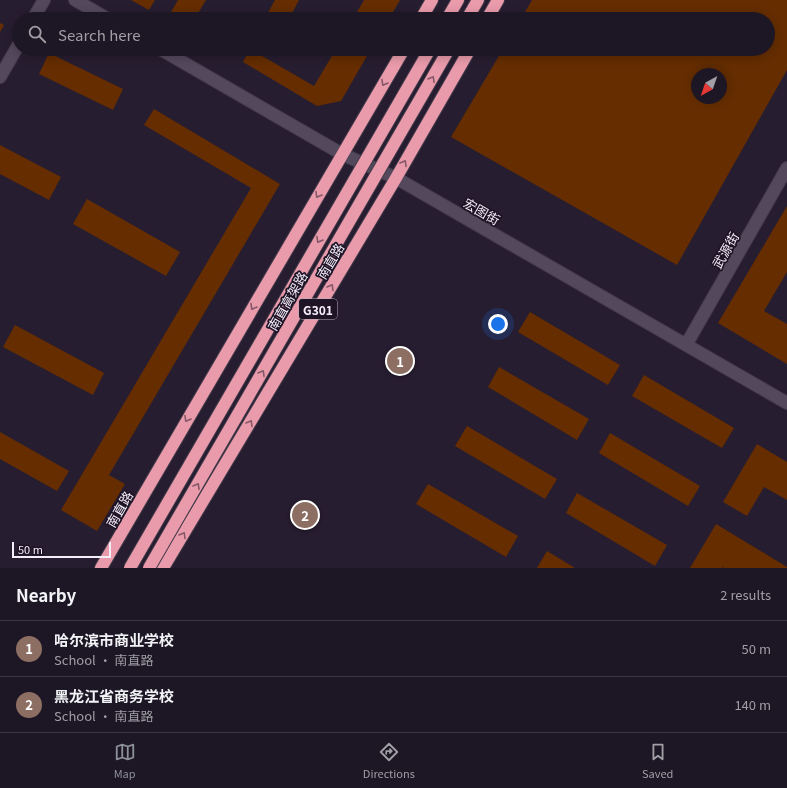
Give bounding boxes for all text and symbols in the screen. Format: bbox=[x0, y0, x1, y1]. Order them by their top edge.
search box bbox=[12, 12, 775, 56]
icon: search bbox=[26, 23, 48, 45]
text: Search here bbox=[58, 24, 140, 45]
north arrow bbox=[691, 68, 727, 104]
one-way arrow bbox=[427, 76, 434, 83]
one-way arrow bbox=[382, 79, 389, 86]
one-way arrow bbox=[400, 160, 407, 168]
one-way arrow bbox=[316, 191, 323, 198]
street label: 宏图街 bbox=[460, 193, 504, 229]
street label: 武源街 bbox=[707, 228, 743, 272]
one-way arrow bbox=[317, 236, 324, 243]
street label: 南直路 bbox=[312, 239, 348, 283]
street label: 南直高架路 bbox=[263, 268, 311, 334]
one-way arrow bbox=[326, 284, 333, 291]
road number: G301 bbox=[299, 299, 337, 319]
one-way arrow bbox=[250, 303, 257, 310]
your location bbox=[488, 314, 508, 334]
pin: 1 bbox=[387, 346, 413, 376]
one-way arrow bbox=[257, 370, 264, 377]
one-way arrow bbox=[185, 415, 192, 422]
one-way arrow bbox=[245, 420, 252, 427]
one-way arrow bbox=[192, 483, 199, 490]
street label: 南直路 bbox=[101, 487, 137, 531]
pin: 2 bbox=[292, 500, 318, 530]
one-way arrow bbox=[178, 532, 186, 539]
scale bar bbox=[12, 540, 111, 559]
text: 50 m bbox=[18, 541, 43, 557]
text: Nearby bbox=[16, 582, 76, 607]
text: 2 results bbox=[720, 585, 771, 604]
text: 哈尔滨市商业学校 bbox=[54, 629, 174, 650]
text: 1 bbox=[25, 639, 33, 658]
text: 50 m bbox=[742, 639, 771, 658]
text: School · 南直路 bbox=[54, 650, 154, 669]
text: 黑龙江省商务学校 bbox=[54, 685, 174, 706]
text: 2 bbox=[25, 695, 33, 714]
text: 140 m bbox=[734, 695, 771, 714]
text: School · 南直路 bbox=[54, 706, 154, 725]
tab: Map bbox=[114, 741, 136, 781]
tab: Directions bbox=[363, 741, 415, 781]
tab: Saved bbox=[642, 741, 673, 781]

